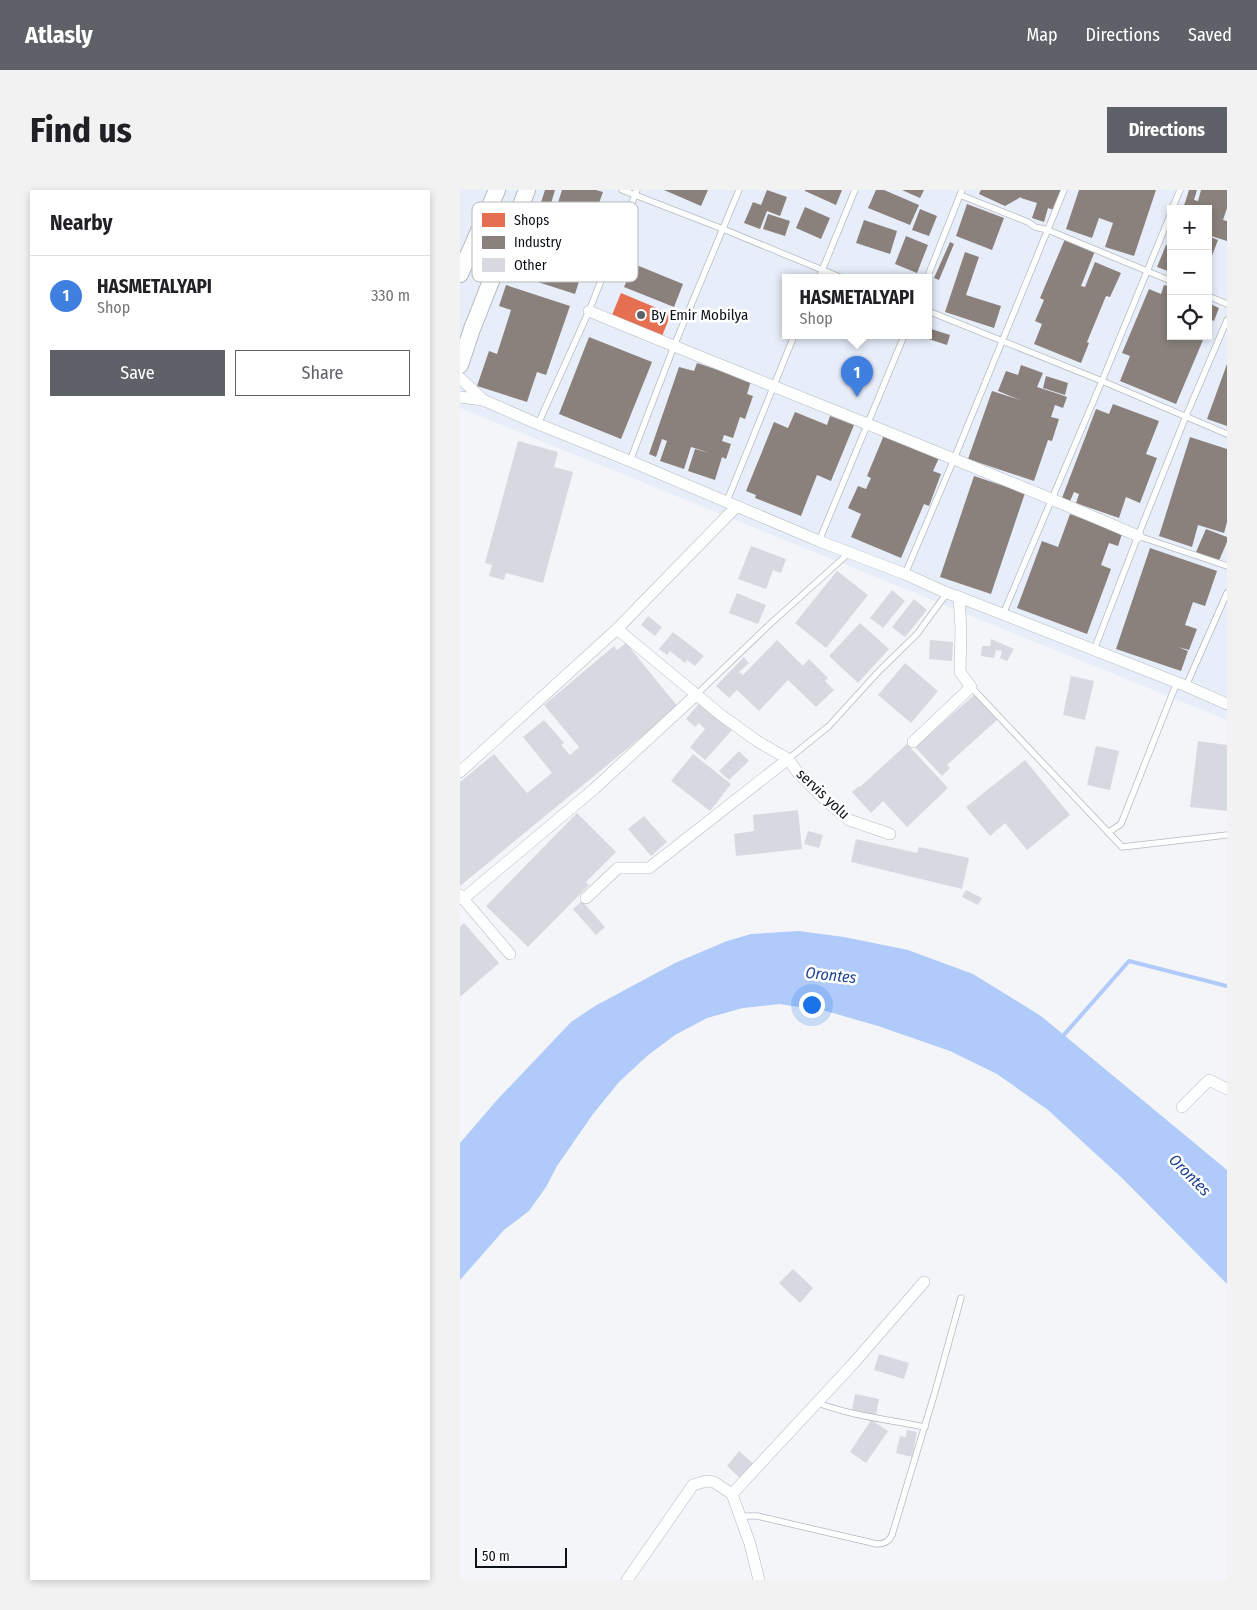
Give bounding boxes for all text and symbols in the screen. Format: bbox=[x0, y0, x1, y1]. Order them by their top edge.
text: Atlasly bbox=[25, 21, 93, 49]
text: Map bbox=[1026, 24, 1058, 46]
text: Directions bbox=[1086, 24, 1160, 46]
text: Saved bbox=[1188, 24, 1232, 46]
button: Directions bbox=[1107, 107, 1227, 153]
text: Find us bbox=[30, 109, 132, 151]
legend bbox=[472, 202, 638, 282]
map controls bbox=[1167, 205, 1212, 340]
button: + bbox=[1167, 205, 1212, 250]
text: Nearby bbox=[50, 210, 112, 236]
text: Shops bbox=[514, 212, 549, 229]
text: Industry bbox=[514, 234, 562, 251]
button: − bbox=[1167, 250, 1212, 295]
text: Other bbox=[514, 257, 547, 274]
popup bbox=[782, 274, 932, 339]
text: HASMETALYAPI bbox=[97, 275, 212, 298]
text: 1 bbox=[63, 286, 69, 305]
text: 330 m bbox=[371, 286, 410, 305]
text: HASMETALYAPI bbox=[800, 286, 914, 309]
button: locate bbox=[1167, 295, 1212, 340]
text: Shop bbox=[97, 298, 130, 317]
place label: By Emir Mobilya bbox=[651, 306, 748, 324]
marker: By Emir Mobilya bbox=[635, 309, 647, 321]
text: Shop bbox=[800, 309, 833, 328]
button: Save bbox=[50, 350, 225, 396]
button: Share bbox=[235, 350, 410, 396]
pin: 1 bbox=[841, 356, 873, 397]
street label: servis yolu bbox=[793, 765, 853, 823]
water label: Orontes bbox=[805, 963, 858, 987]
your location bbox=[799, 992, 825, 1018]
water label: Orontes bbox=[1165, 1150, 1215, 1200]
scale bar bbox=[475, 1545, 568, 1568]
text: 50 m bbox=[482, 1548, 510, 1565]

